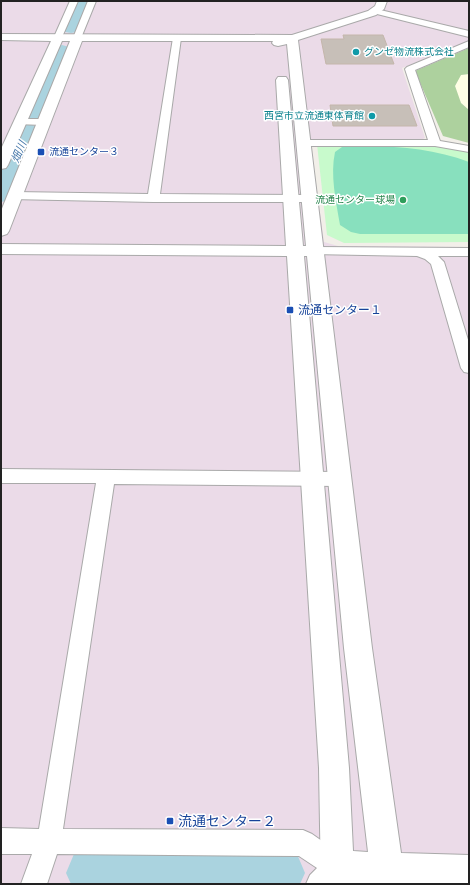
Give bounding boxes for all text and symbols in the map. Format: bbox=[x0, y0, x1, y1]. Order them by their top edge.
place label: グンゼ物流株式会社 bbox=[364, 46, 454, 58]
marker: グンゼ物流株式会社 bbox=[351, 47, 361, 57]
place label: 西宮市立流通東体育館 bbox=[264, 110, 364, 122]
marker: 西宮市立流通東体育館 bbox=[367, 111, 377, 121]
water label: 畑川 bbox=[9, 138, 30, 165]
place label: 流通センター３ bbox=[49, 146, 119, 158]
marker: 流通センター３ bbox=[36, 147, 46, 157]
place label: 流通センター球場 bbox=[315, 194, 395, 206]
marker: 流通センター球場 bbox=[398, 195, 408, 205]
place label: 流通センター１ bbox=[298, 303, 382, 318]
marker: 流通センター１ bbox=[285, 305, 295, 315]
place label: 流通センター２ bbox=[178, 813, 276, 830]
marker: 流通センター２ bbox=[165, 816, 175, 826]

